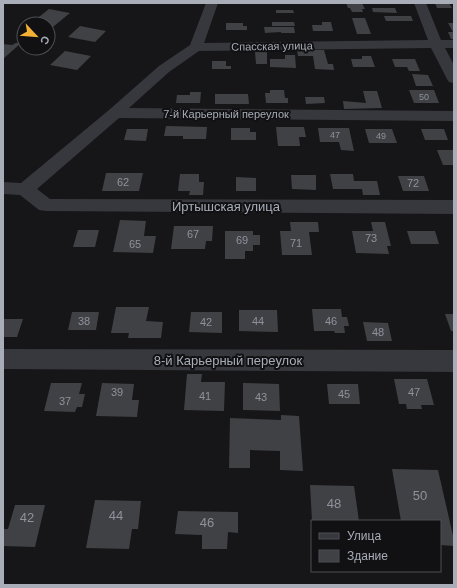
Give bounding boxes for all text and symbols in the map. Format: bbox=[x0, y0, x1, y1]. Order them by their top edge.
north arrow bbox=[16, 16, 56, 56]
text: С bbox=[38, 34, 52, 47]
street label: Спасская улица bbox=[231, 39, 314, 53]
house number: 50 bbox=[419, 92, 429, 102]
street label: 7-й Карьерный переулок bbox=[163, 108, 289, 120]
house number: 47 bbox=[330, 130, 340, 140]
house number: 49 bbox=[376, 131, 386, 141]
house number: 62 bbox=[117, 176, 129, 188]
house number: 72 bbox=[407, 177, 419, 189]
street label: Иртышская улица bbox=[172, 199, 281, 214]
house number: 67 bbox=[187, 228, 199, 240]
house number: 73 bbox=[365, 232, 377, 244]
house number: 69 bbox=[236, 234, 248, 246]
house number: 71 bbox=[290, 237, 302, 249]
house number: 65 bbox=[129, 238, 141, 250]
house number: 38 bbox=[78, 315, 90, 327]
house number: 44 bbox=[252, 315, 264, 327]
house number: 46 bbox=[325, 315, 337, 327]
house number: 42 bbox=[200, 316, 212, 328]
house number: 48 bbox=[372, 326, 384, 338]
street label: 8-й Карьерный переулок bbox=[154, 353, 303, 368]
house number: 39 bbox=[111, 386, 123, 398]
house number: 47 bbox=[408, 386, 420, 398]
house number: 45 bbox=[338, 388, 350, 400]
house number: 41 bbox=[199, 390, 211, 402]
house number: 43 bbox=[255, 391, 267, 403]
house number: 37 bbox=[59, 395, 71, 407]
house number: 50 bbox=[413, 488, 427, 503]
house number: 48 bbox=[327, 496, 341, 511]
house number: 44 bbox=[109, 508, 123, 523]
house number: 42 bbox=[20, 510, 34, 525]
house number: 46 bbox=[200, 515, 214, 530]
legend bbox=[311, 520, 441, 572]
text: Улица bbox=[347, 529, 381, 543]
text: Здание bbox=[347, 549, 388, 563]

